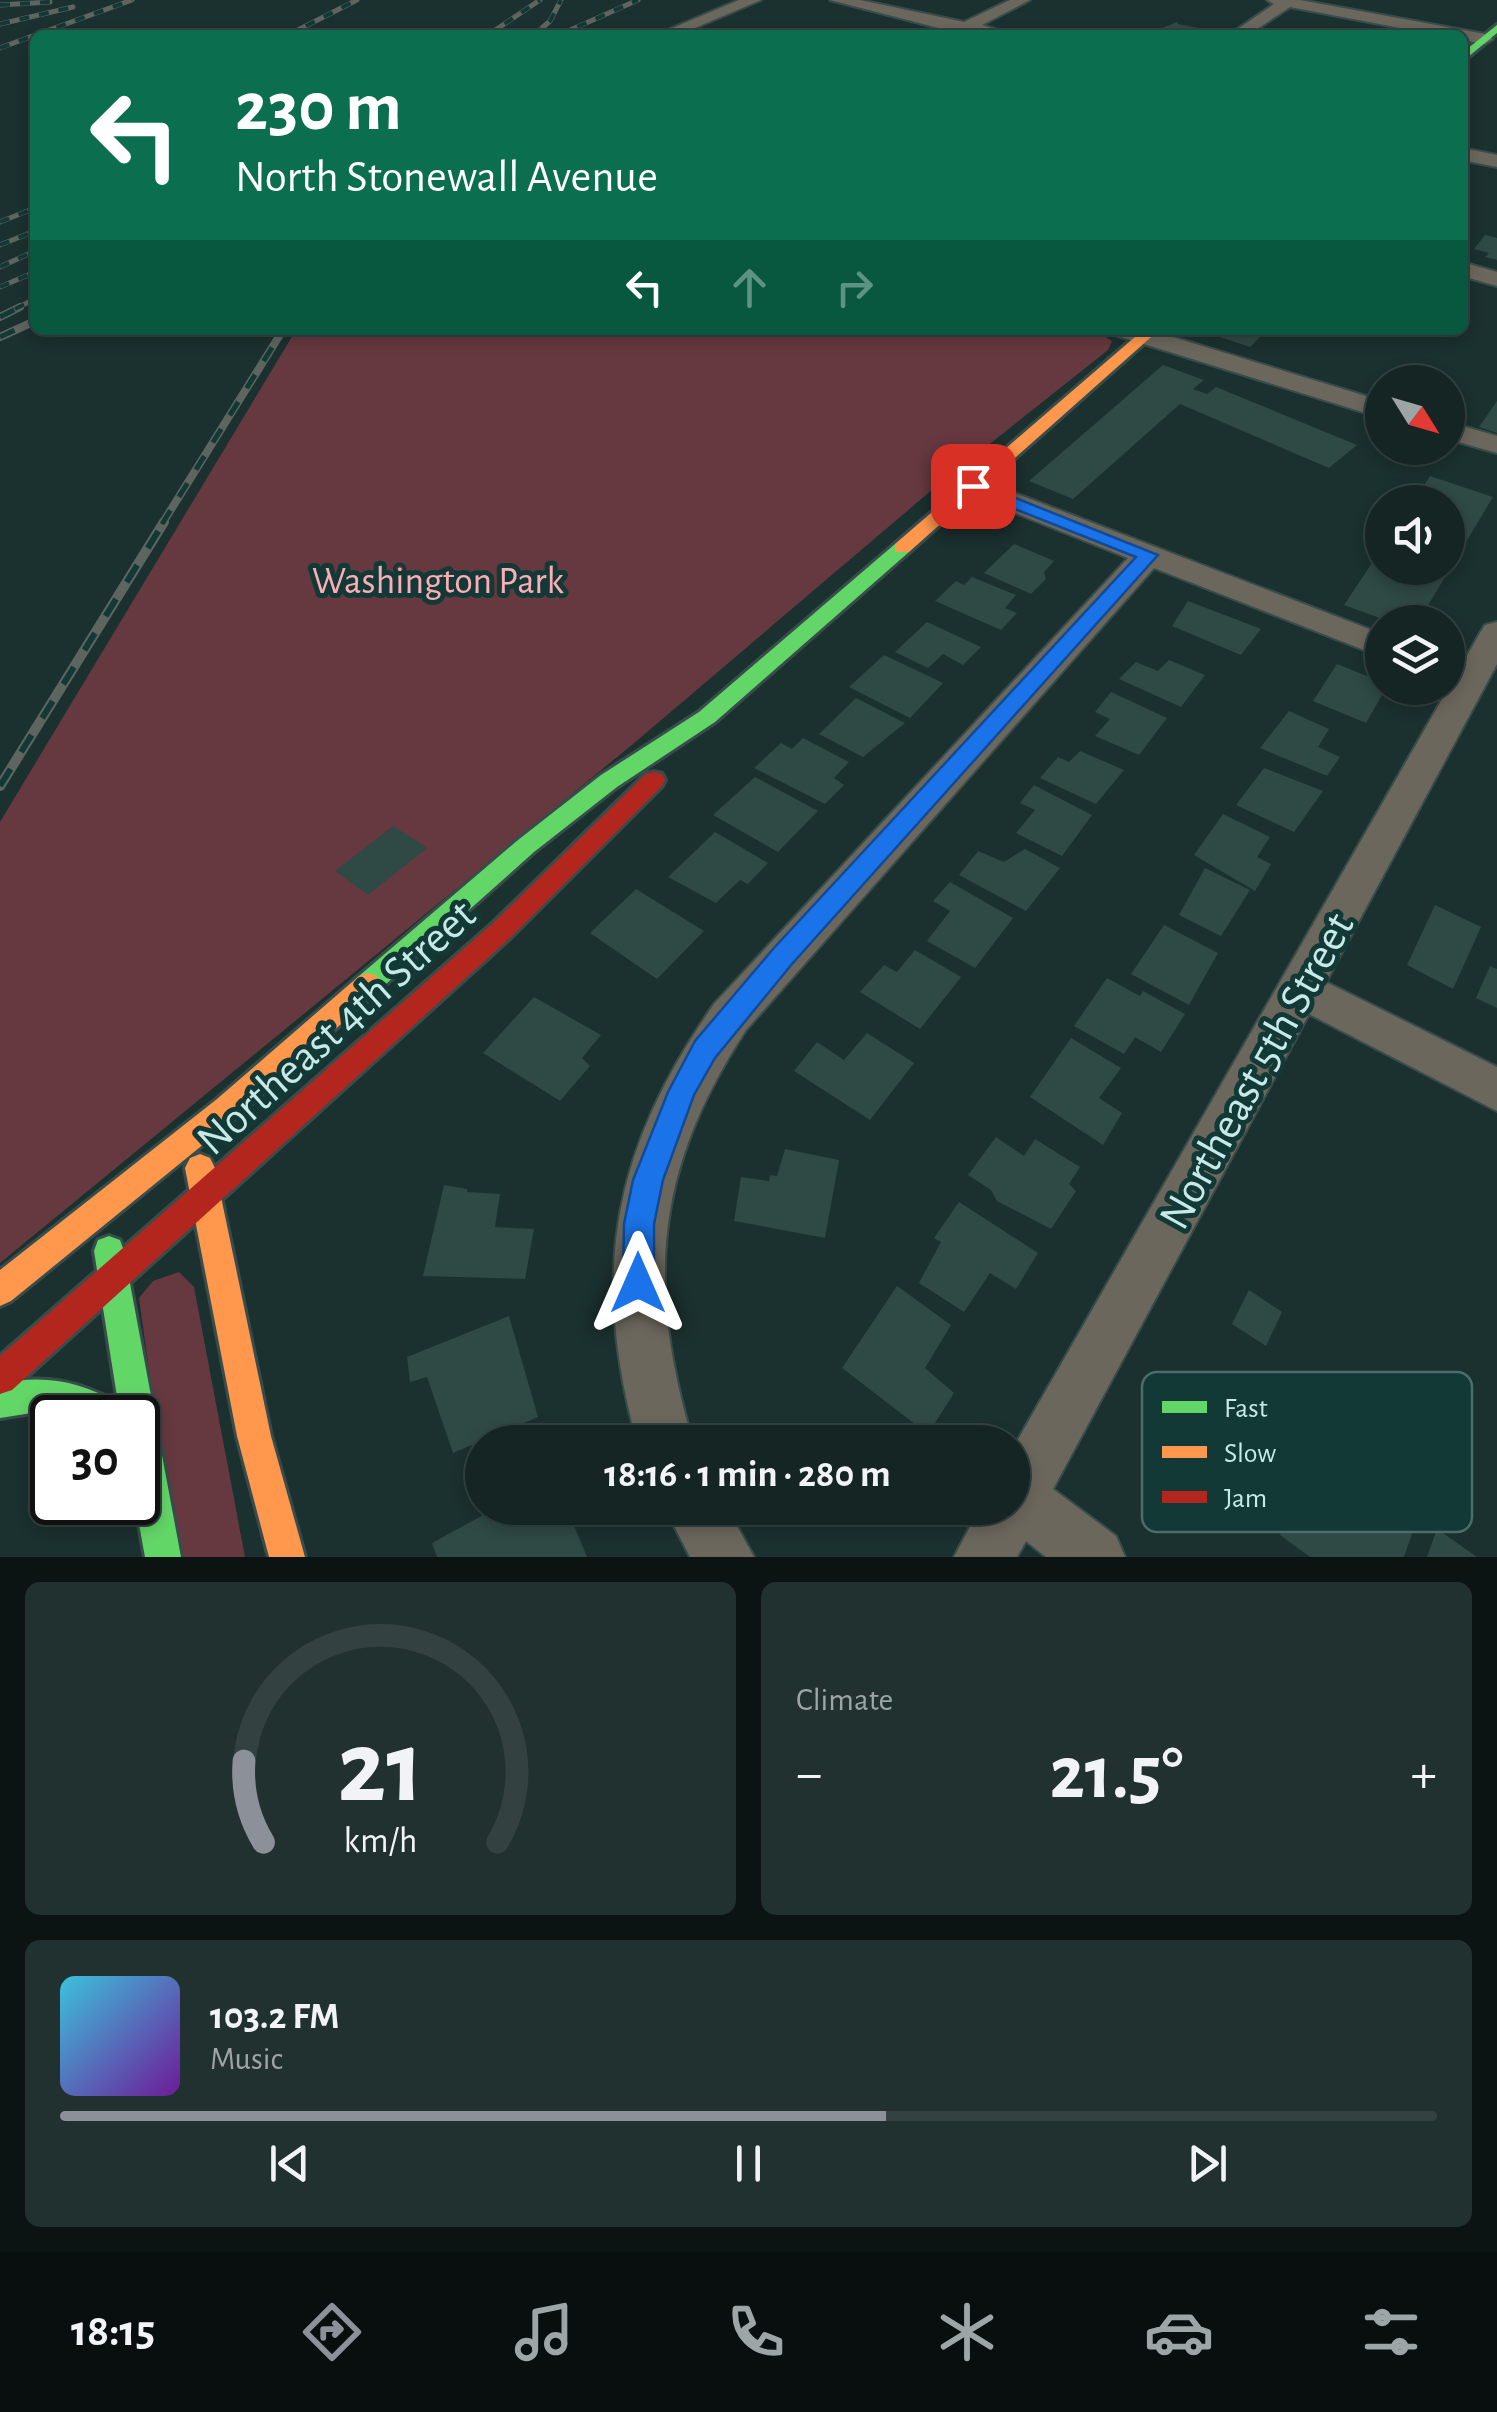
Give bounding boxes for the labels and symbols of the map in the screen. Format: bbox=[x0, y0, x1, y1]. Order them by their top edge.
north arrow bbox=[1365, 365, 1465, 465]
pin bbox=[931, 444, 1016, 529]
park label: Washington Park bbox=[312, 563, 565, 601]
street label: Northeast 4th Street bbox=[189, 892, 484, 1164]
street label: Northeast 5th Street bbox=[1152, 906, 1363, 1237]
position arrow bbox=[586, 1231, 690, 1335]
legend bbox=[1142, 1372, 1472, 1532]
speed limit sign: 30 bbox=[30, 1395, 160, 1525]
text: Fast bbox=[1224, 1395, 1268, 1423]
text: Slow bbox=[1224, 1440, 1276, 1468]
text: Jam bbox=[1224, 1485, 1267, 1513]

